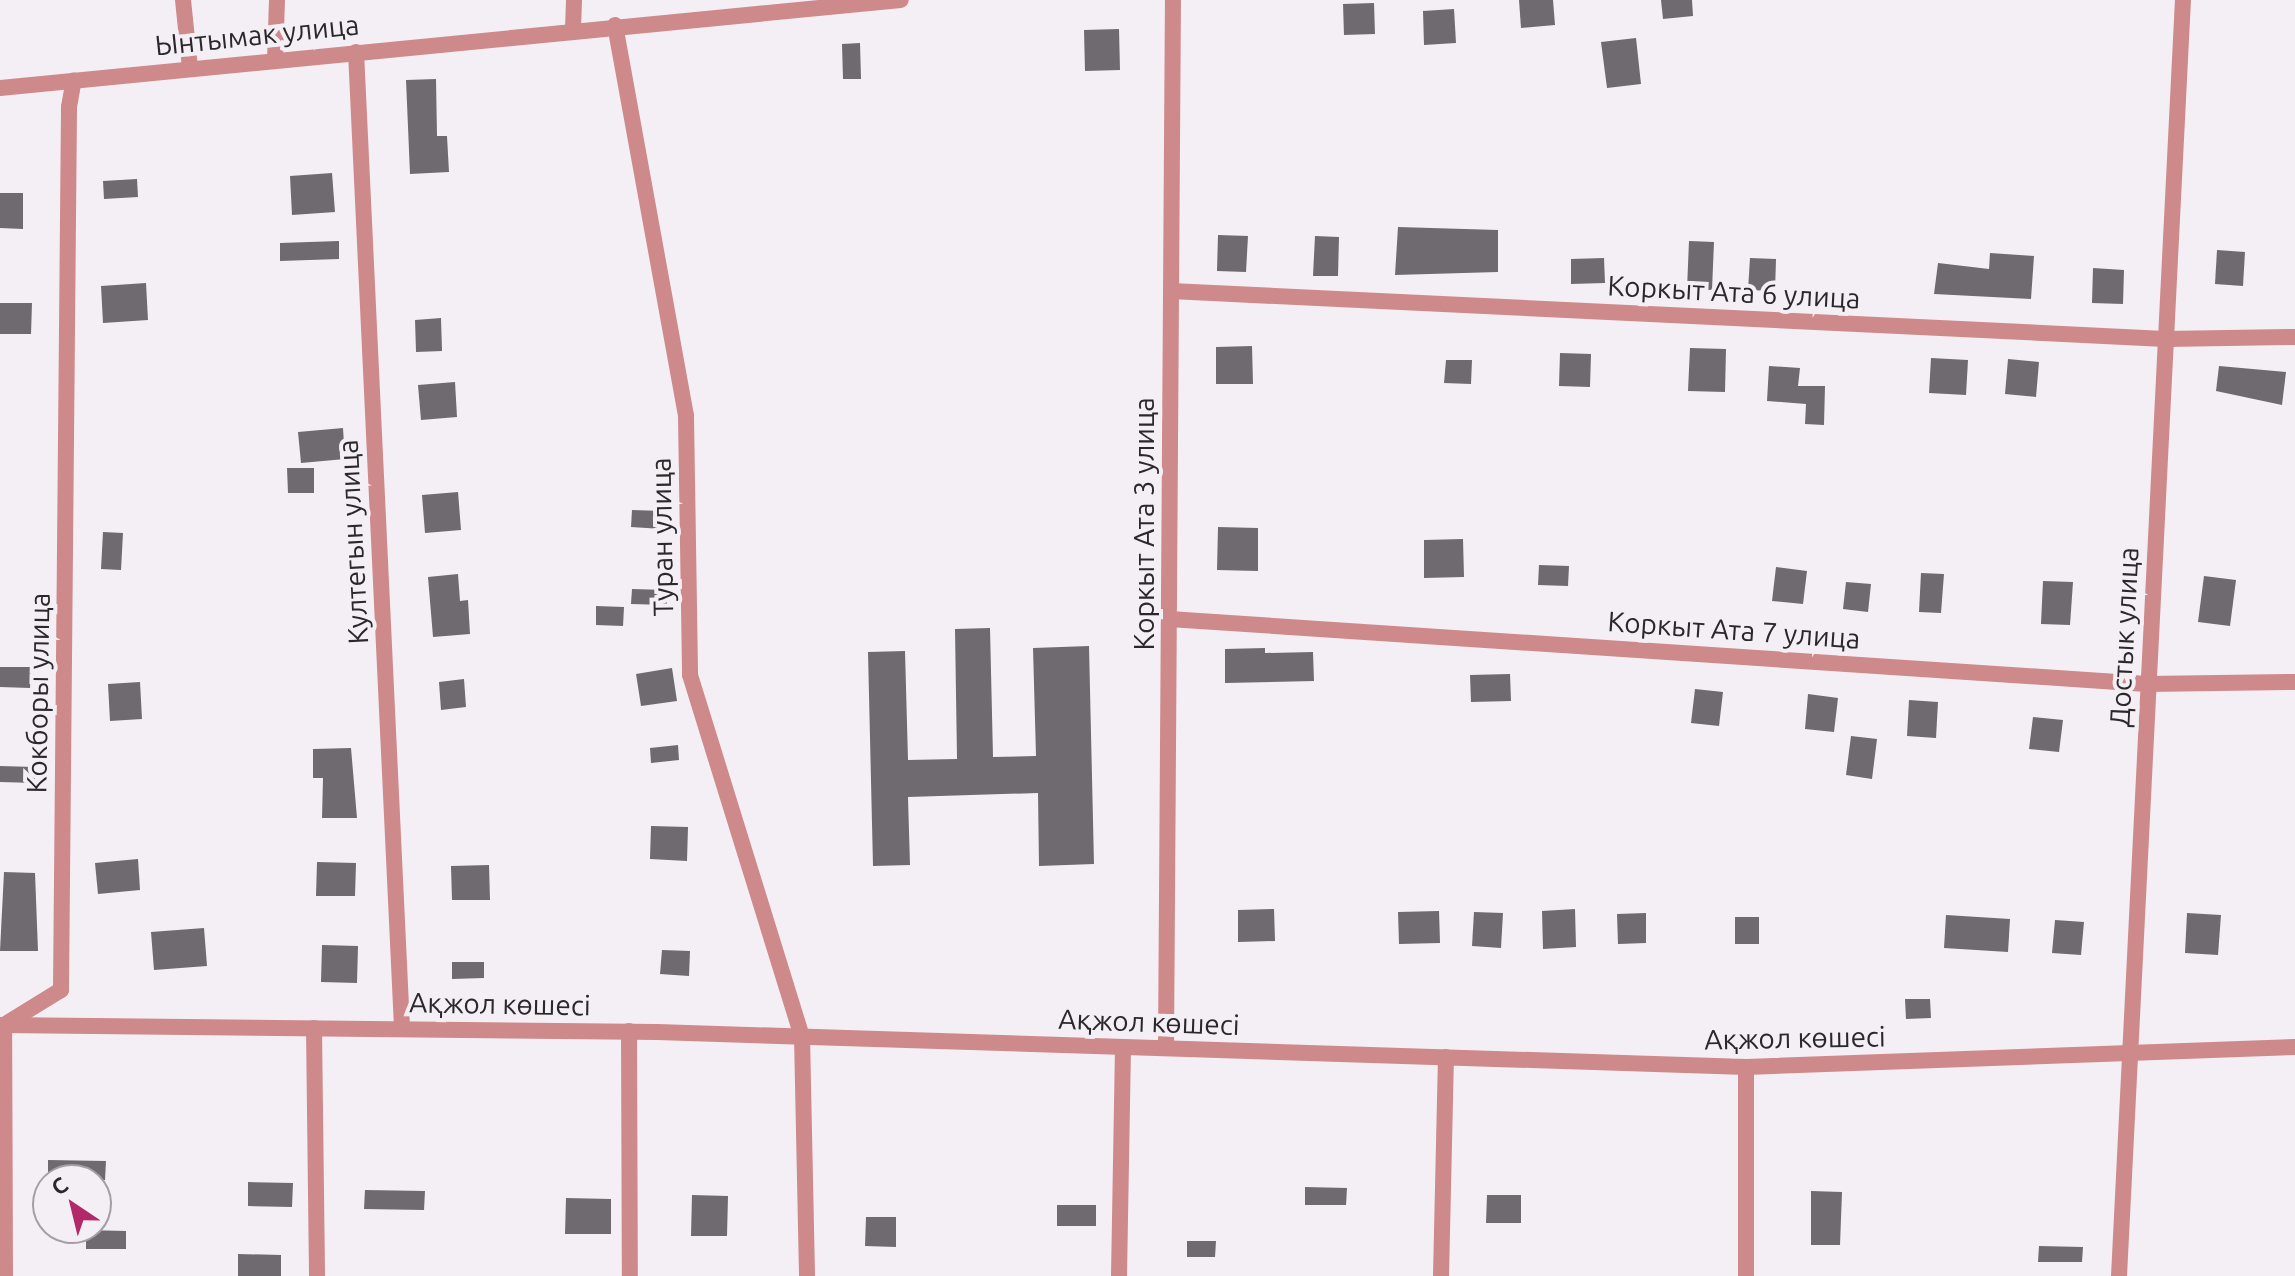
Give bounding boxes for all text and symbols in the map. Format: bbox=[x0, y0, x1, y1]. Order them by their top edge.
street label: Ынтымак улица bbox=[153, 8, 361, 62]
street label: Коркыт Ата 6 улица bbox=[1607, 269, 1861, 315]
street label: Коркыт Ата 3 улица bbox=[1127, 397, 1161, 651]
street label: Култегын улица bbox=[331, 439, 375, 645]
street label: Туран улица bbox=[644, 457, 680, 617]
street label: Достык улица bbox=[2103, 546, 2145, 728]
street label: Кокборы улица bbox=[19, 592, 57, 794]
street label: Коркыт Ата 7 улица bbox=[1607, 604, 1861, 656]
street label: Ақжол көшесі bbox=[409, 986, 591, 1022]
street label: Ақжол көшесі bbox=[1058, 1002, 1240, 1042]
street label: Ақжол көшесі bbox=[1704, 1020, 1886, 1056]
north arrow bbox=[32, 1164, 112, 1244]
text: С bbox=[46, 1171, 72, 1200]

